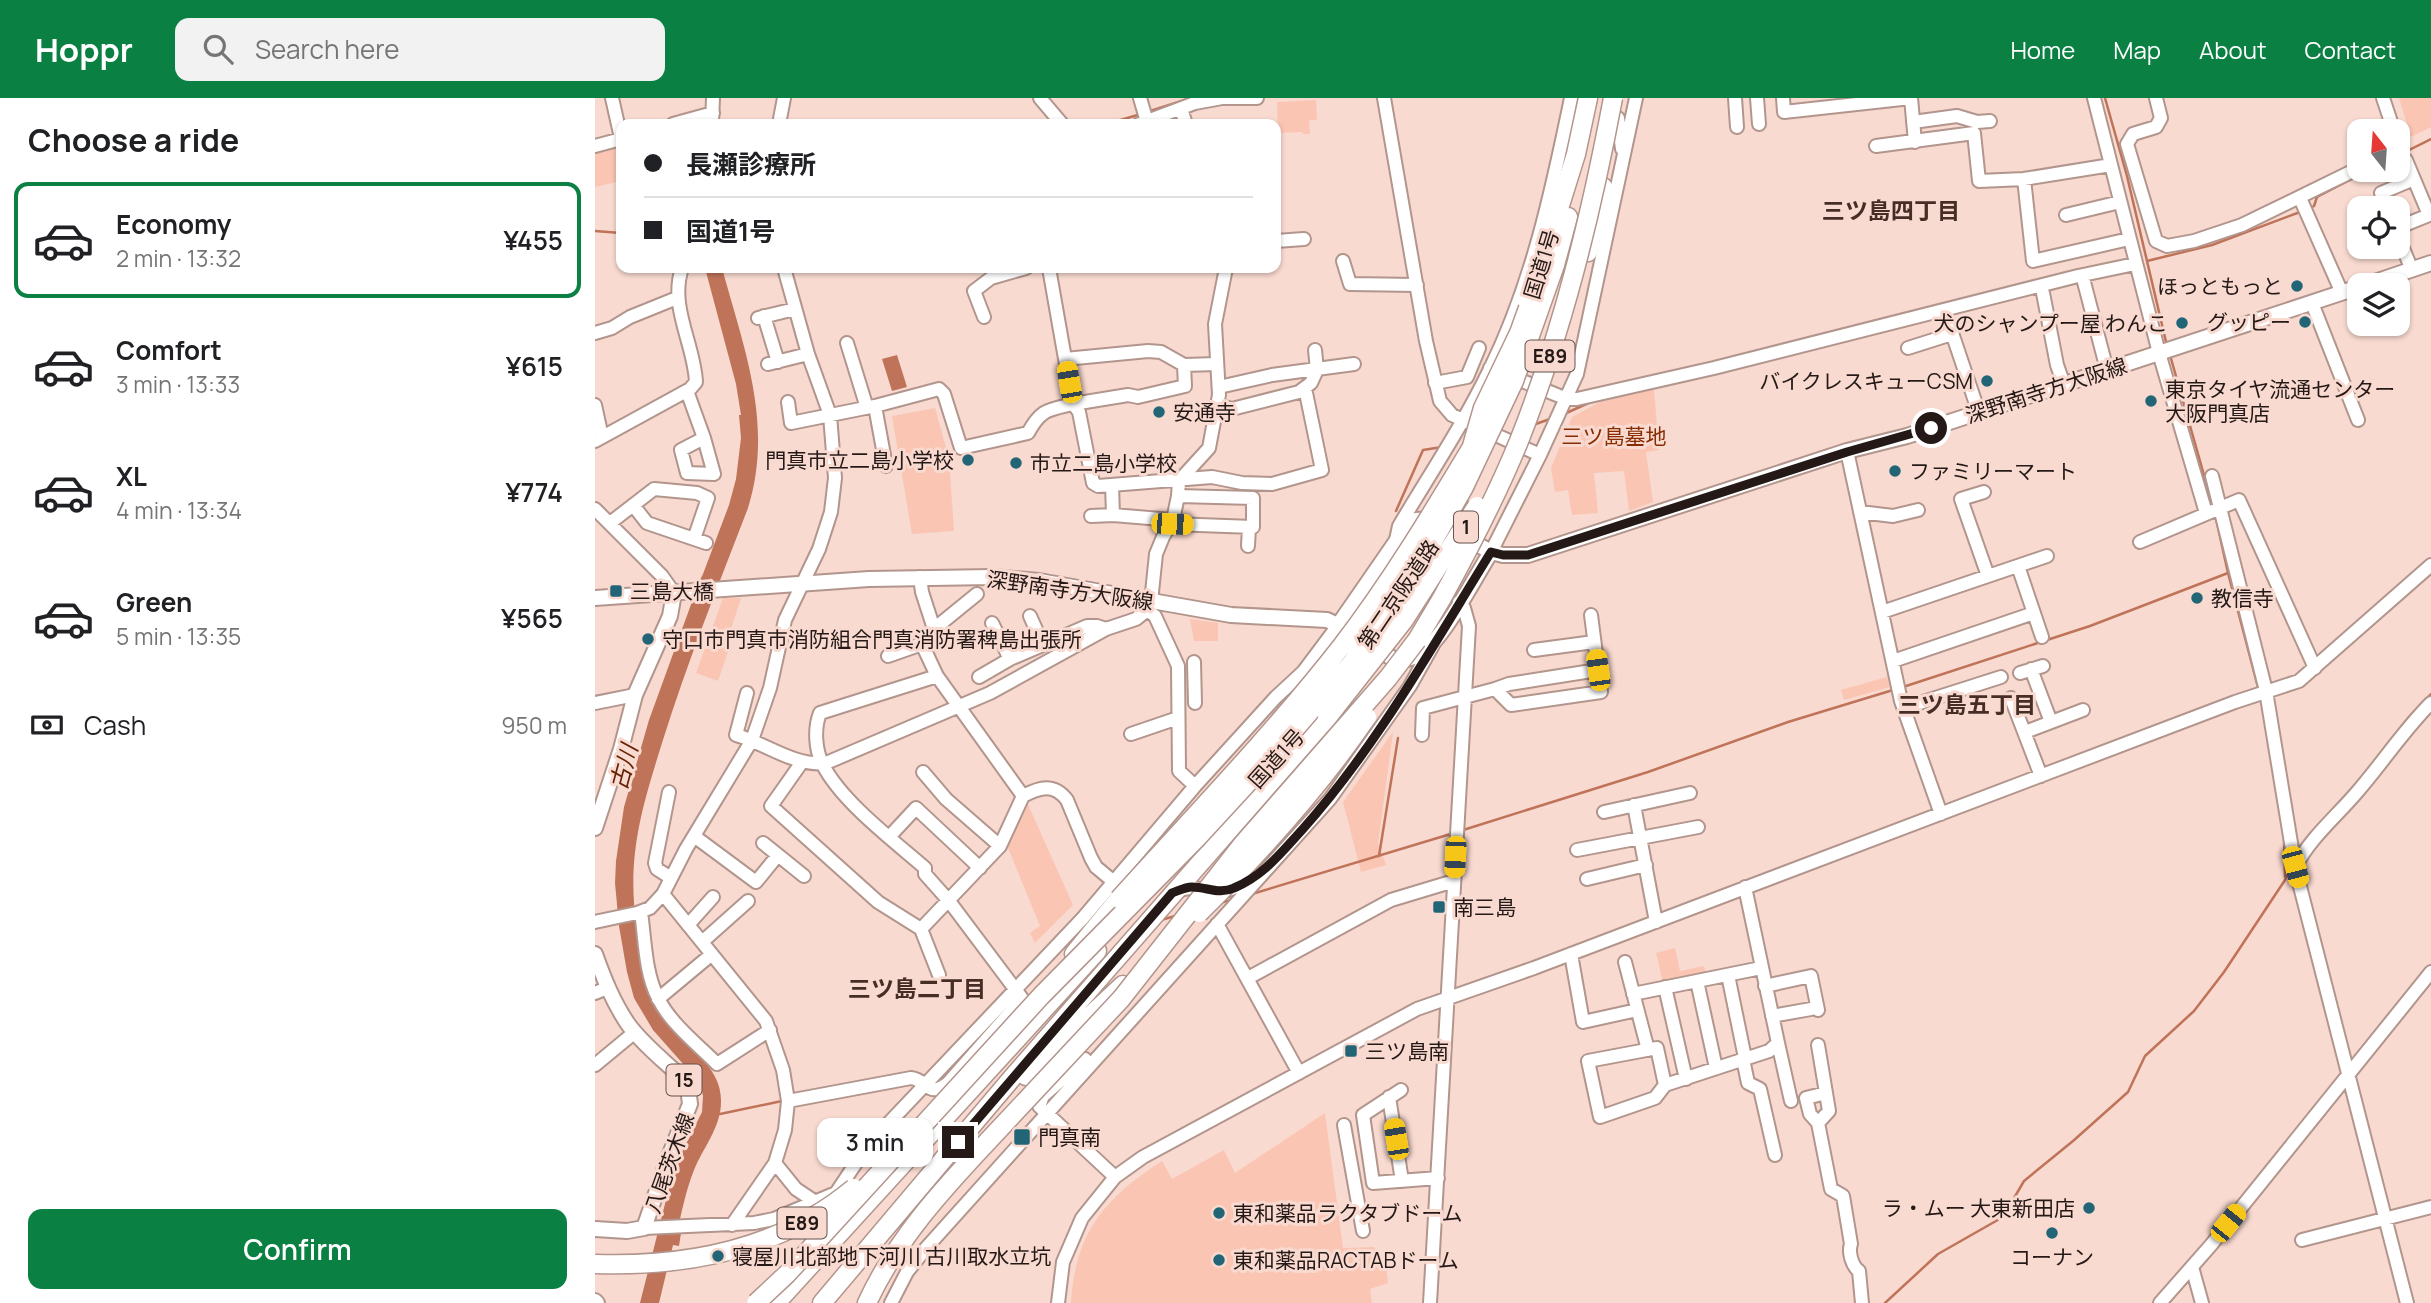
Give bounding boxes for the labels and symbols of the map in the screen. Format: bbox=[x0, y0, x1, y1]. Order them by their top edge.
north arrow bbox=[2347, 119, 2410, 182]
district label: 三ツ島四丁目 bbox=[1822, 194, 1960, 226]
street label: 国道1号 bbox=[1517, 226, 1565, 302]
place label: ほっともっと bbox=[2157, 272, 2283, 300]
marker: ほっともっと bbox=[2289, 278, 2305, 294]
place label: グッピー bbox=[2207, 308, 2291, 336]
place label: 犬のシャンプー屋 わんこ bbox=[1933, 309, 2168, 337]
marker: グッピー bbox=[2297, 314, 2313, 330]
marker: 犬のシャンプー屋 わんこ bbox=[2174, 315, 2190, 331]
road number: E89 bbox=[1525, 340, 1574, 372]
street label: 深野南寺方大阪線 bbox=[1962, 351, 2130, 429]
car bbox=[1056, 359, 1083, 405]
place label: バイクレスキューCSM bbox=[1759, 367, 1973, 395]
marker: バイクレスキューCSM bbox=[1979, 373, 1995, 389]
place label: 東京タイヤ流通センター 大阪門真店 bbox=[2165, 375, 2395, 427]
marker: 東京タイヤ流通センター 大阪門真店 bbox=[2143, 393, 2159, 409]
place label: 安通寺 bbox=[1173, 398, 1236, 426]
marker: 安通寺 bbox=[1151, 404, 1167, 420]
route start bbox=[1915, 412, 1947, 444]
park label: 三ツ島墓地 bbox=[1562, 422, 1667, 450]
place label: 門真市立二島小学校 bbox=[765, 446, 954, 474]
place label: 市立二島小学校 bbox=[1030, 449, 1177, 477]
marker: 門真市立二島小学校 bbox=[960, 452, 976, 468]
marker: 市立二島小学校 bbox=[1008, 455, 1024, 471]
place label: ファミリーマート bbox=[1909, 457, 2077, 485]
marker: ファミリーマート bbox=[1887, 463, 1903, 479]
road number: 1 bbox=[1454, 512, 1478, 542]
car bbox=[1151, 513, 1194, 535]
street label: 第二京阪道路 bbox=[1351, 534, 1445, 654]
street label: 深野南寺方大阪線 bbox=[985, 564, 1155, 616]
place label: 三島大橋 bbox=[630, 577, 714, 605]
marker: 三島大橋 bbox=[608, 583, 624, 599]
place label: 教信寺 bbox=[2211, 584, 2274, 612]
marker: 教信寺 bbox=[2189, 590, 2205, 606]
place label: 守口市門真市消防組合門真消防署稗島出張所 bbox=[662, 625, 1082, 653]
marker: 守口市門真市消防組合門真消防署稗島出張所 bbox=[640, 631, 656, 647]
car bbox=[1585, 648, 1612, 692]
district label: 三ツ島五丁目 bbox=[1898, 688, 2036, 720]
street label: 国道1号 bbox=[1242, 722, 1310, 794]
water label: 古川 bbox=[602, 738, 645, 793]
car bbox=[1444, 835, 1467, 879]
car bbox=[2280, 844, 2311, 890]
place label: 南三島 bbox=[1453, 893, 1516, 921]
marker: 南三島 bbox=[1431, 899, 1447, 915]
district label: 三ツ島二丁目 bbox=[848, 972, 986, 1004]
place label: 三ツ島南 bbox=[1365, 1037, 1449, 1065]
marker: 三ツ島南 bbox=[1343, 1043, 1359, 1059]
road number: 15 bbox=[667, 1064, 701, 1096]
street label: 八尾茨木線 bbox=[638, 1109, 700, 1217]
car bbox=[1383, 1117, 1410, 1161]
callout: 3 min bbox=[818, 1118, 933, 1166]
place label: 門真南 bbox=[1038, 1123, 1101, 1151]
route end bbox=[942, 1126, 974, 1158]
marker: 門真南 bbox=[1012, 1127, 1032, 1147]
place label: ラ・ムー 大東新田店 bbox=[1882, 1194, 2075, 1222]
place label: 東和薬品ラクタブドーム bbox=[1233, 1199, 1463, 1227]
marker: ラ・ムー 大東新田店 bbox=[2081, 1200, 2097, 1216]
car bbox=[2207, 1200, 2250, 1246]
marker: 東和薬品ラクタブドーム bbox=[1211, 1205, 1227, 1221]
road number: E89 bbox=[777, 1208, 827, 1238]
marker: コーナン bbox=[2044, 1225, 2060, 1241]
place label: 寝屋川北部地下河川 古川取水立坑 bbox=[732, 1242, 1051, 1270]
place label: コーナン bbox=[2010, 1243, 2094, 1271]
place label: 東和薬品RACTABドーム bbox=[1233, 1246, 1459, 1274]
marker: 寝屋川北部地下河川 古川取水立坑 bbox=[710, 1248, 726, 1264]
marker: 東和薬品RACTABドーム bbox=[1211, 1252, 1227, 1268]

